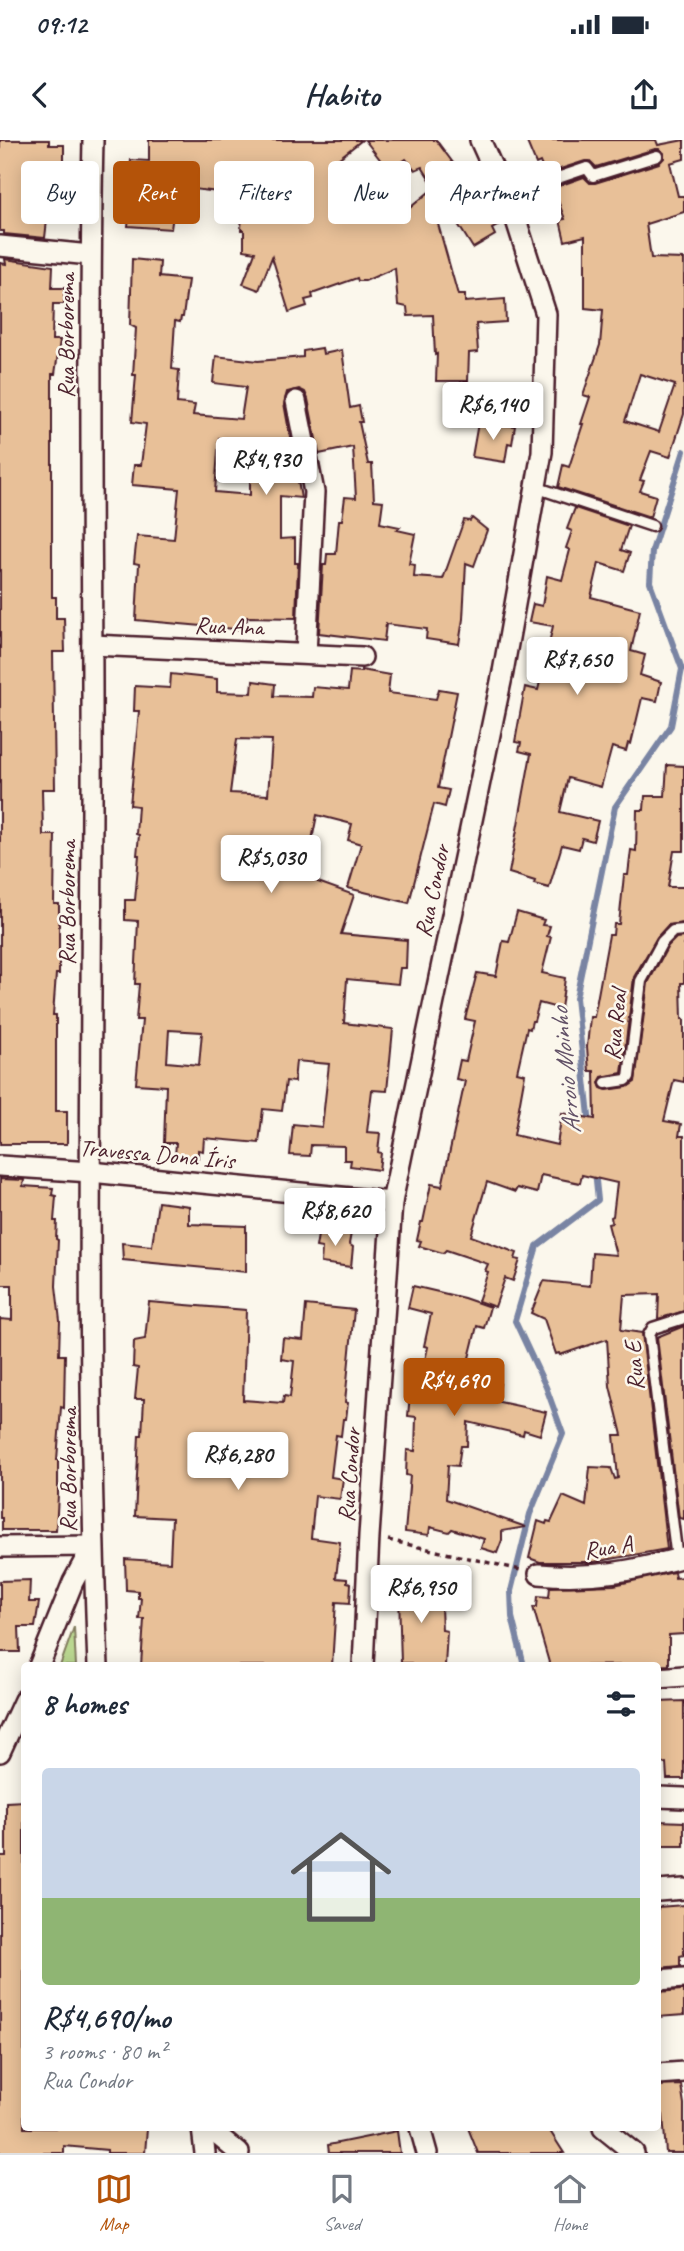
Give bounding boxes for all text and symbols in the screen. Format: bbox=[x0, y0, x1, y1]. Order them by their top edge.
text: 09:12 bbox=[35, 8, 87, 41]
text: Habito bbox=[304, 74, 380, 115]
icon: back bbox=[21, 76, 59, 114]
icon: share bbox=[625, 76, 663, 114]
chip: Buy bbox=[21, 161, 99, 224]
chip: Rent bbox=[113, 161, 200, 224]
chip: Filters bbox=[214, 161, 314, 224]
chip: New bbox=[328, 161, 411, 224]
chip: Apartment bbox=[425, 161, 561, 224]
street label: Rua Borborema bbox=[51, 272, 81, 398]
pin: R$6,140 bbox=[428, 383, 558, 442]
text: R$6,140 bbox=[458, 390, 528, 419]
pin: R$4,930 bbox=[201, 438, 331, 497]
text: R$4,930 bbox=[232, 445, 300, 474]
street label: Rua Ana bbox=[194, 610, 266, 642]
pin: R$7,650 bbox=[512, 638, 642, 697]
text: R$7,650 bbox=[543, 645, 611, 674]
pin: R$5,030 bbox=[206, 836, 336, 895]
street label: Rua Borborema bbox=[52, 839, 82, 965]
street label: Rua Condor bbox=[408, 840, 457, 940]
text: R$5,030 bbox=[237, 843, 305, 872]
street label: Rua Real bbox=[596, 984, 634, 1062]
water label: Arroio Moinho bbox=[542, 1003, 589, 1136]
street label: Travessa Dona Íris bbox=[78, 1132, 238, 1176]
pin: R$8,620 bbox=[270, 1188, 400, 1248]
text: R$8,620 bbox=[300, 1196, 370, 1225]
street label: Rua E bbox=[617, 1337, 651, 1392]
pin: R$4,690 bbox=[389, 1358, 519, 1418]
text: R$4,690 bbox=[419, 1366, 489, 1395]
street label: Rua Borborema bbox=[53, 1406, 83, 1532]
street label: Rua Condor bbox=[331, 1425, 367, 1523]
pin: R$6,280 bbox=[173, 1432, 303, 1492]
text: R$6,280 bbox=[203, 1440, 273, 1469]
street label: Rua A bbox=[582, 1528, 635, 1566]
pin: R$6,950 bbox=[356, 1566, 486, 1625]
text: R$6,950 bbox=[387, 1573, 455, 1602]
text: 8 homes bbox=[42, 1685, 127, 1723]
icon: filters bbox=[602, 1685, 640, 1723]
icon: home bbox=[278, 1814, 404, 1940]
text: R$4,690/mo bbox=[42, 1999, 170, 2037]
text: 3 rooms · 80 m² bbox=[42, 2037, 166, 2066]
text: Rua Condor bbox=[42, 2066, 132, 2095]
tab: Map bbox=[95, 2170, 133, 2236]
tab: Saved bbox=[323, 2170, 361, 2236]
tab: Home bbox=[551, 2170, 589, 2236]

